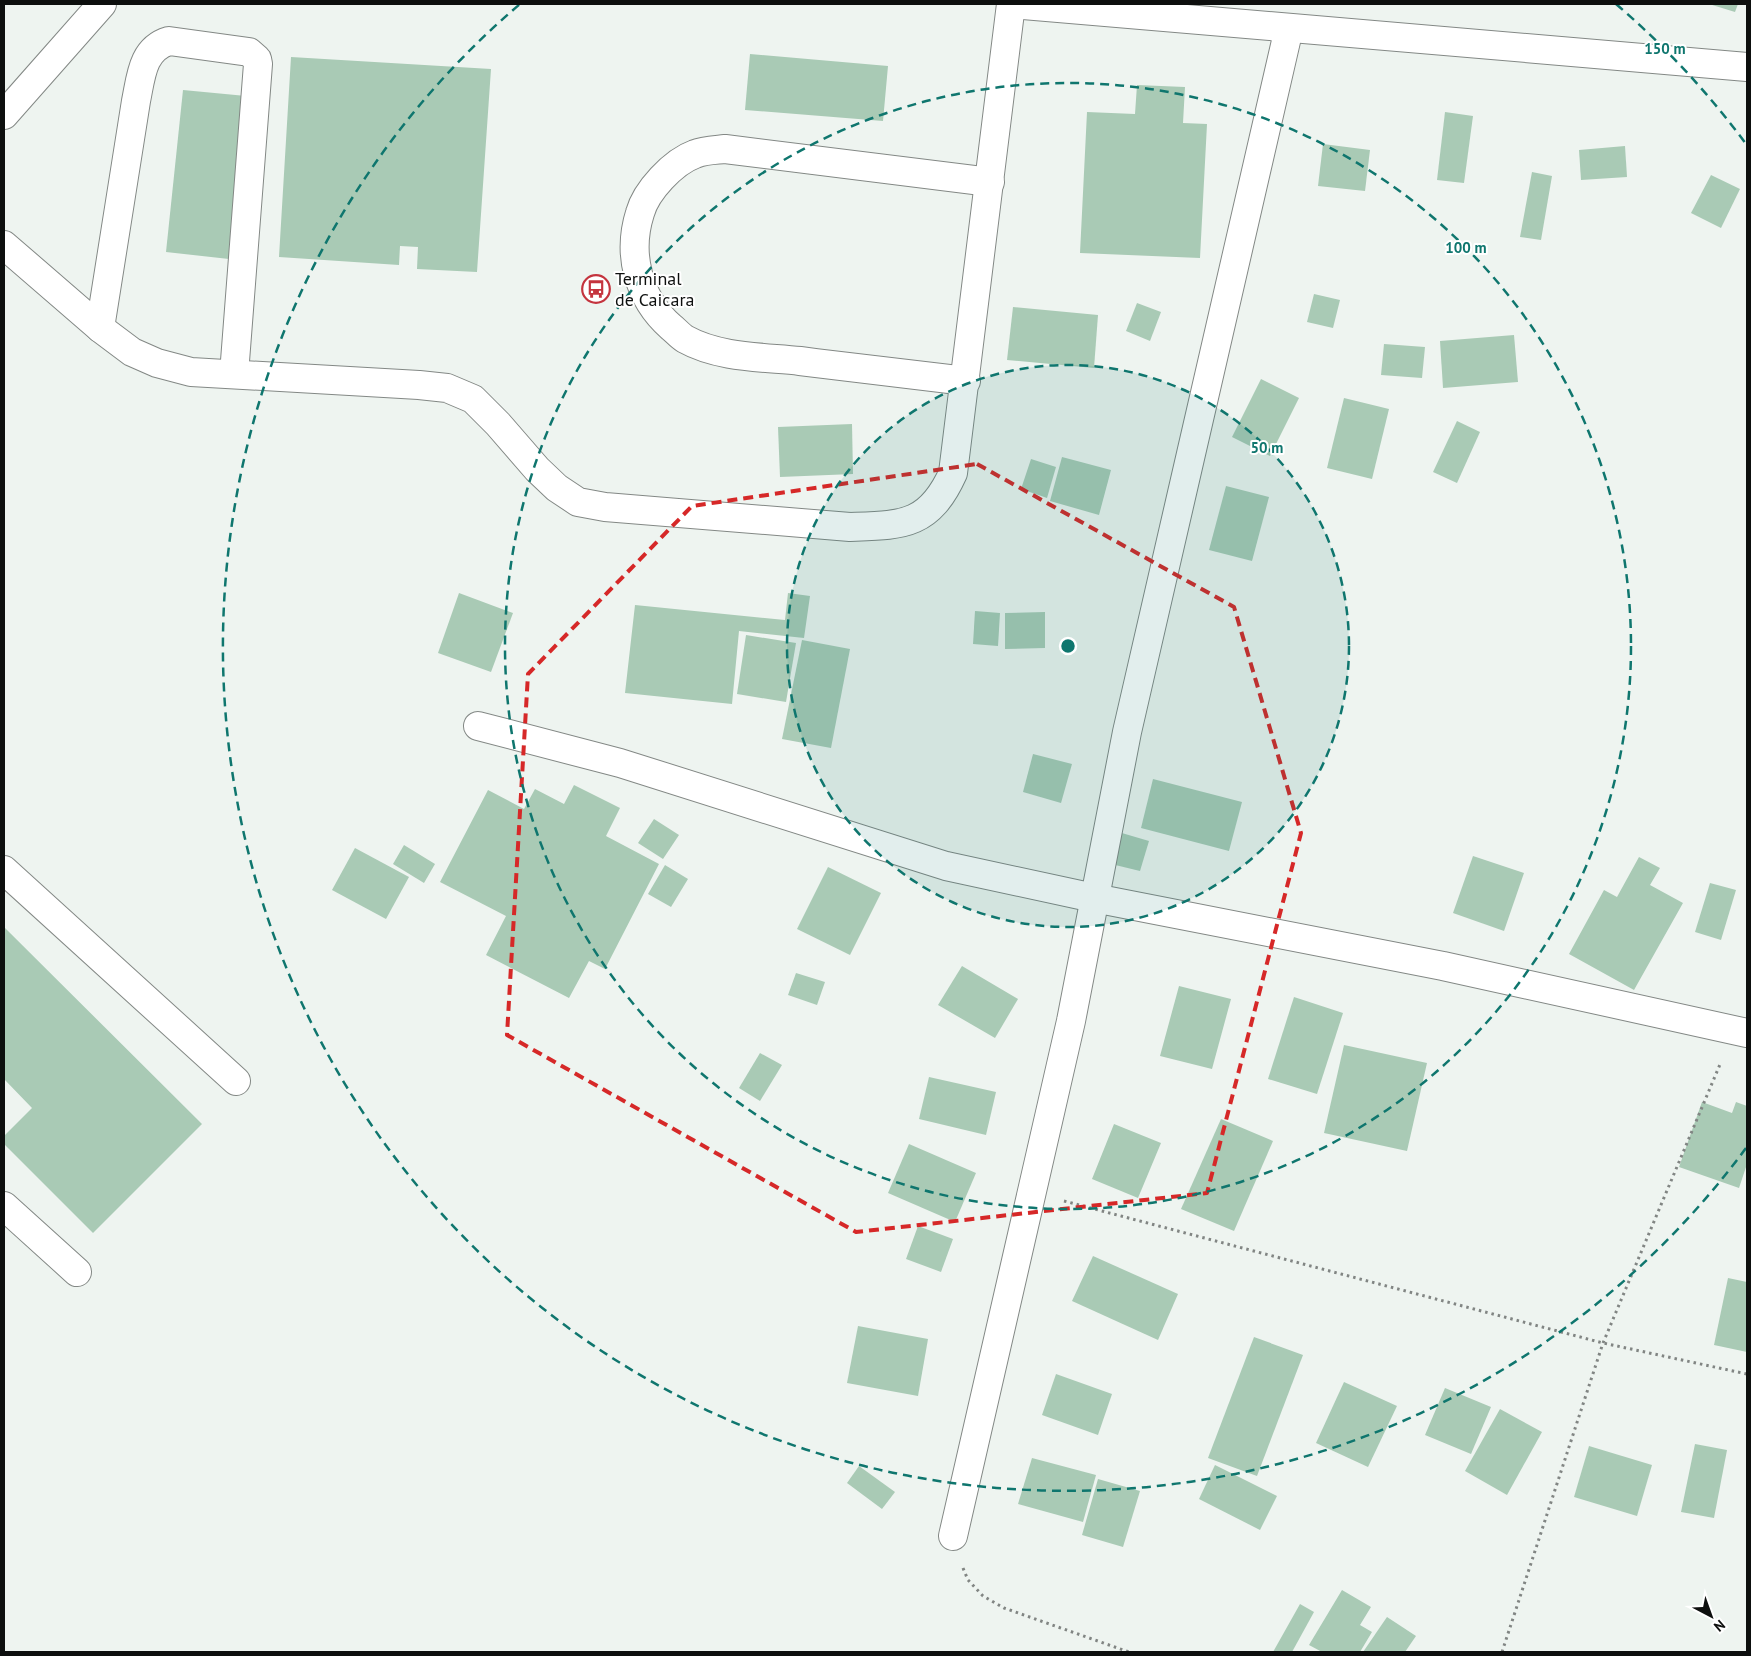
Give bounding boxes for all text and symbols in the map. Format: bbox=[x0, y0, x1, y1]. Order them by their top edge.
text: 150 m bbox=[1644, 39, 1686, 58]
text: 100 m bbox=[1445, 238, 1487, 257]
place label: Terminal de Caicara bbox=[615, 267, 694, 311]
bus stop icon: Terminal de Caicara bbox=[581, 274, 611, 304]
text: 50 m bbox=[1251, 438, 1283, 457]
centre of rings bbox=[1059, 637, 1077, 655]
north arrow bbox=[1686, 1591, 1736, 1641]
text: N bbox=[1710, 1616, 1729, 1636]

